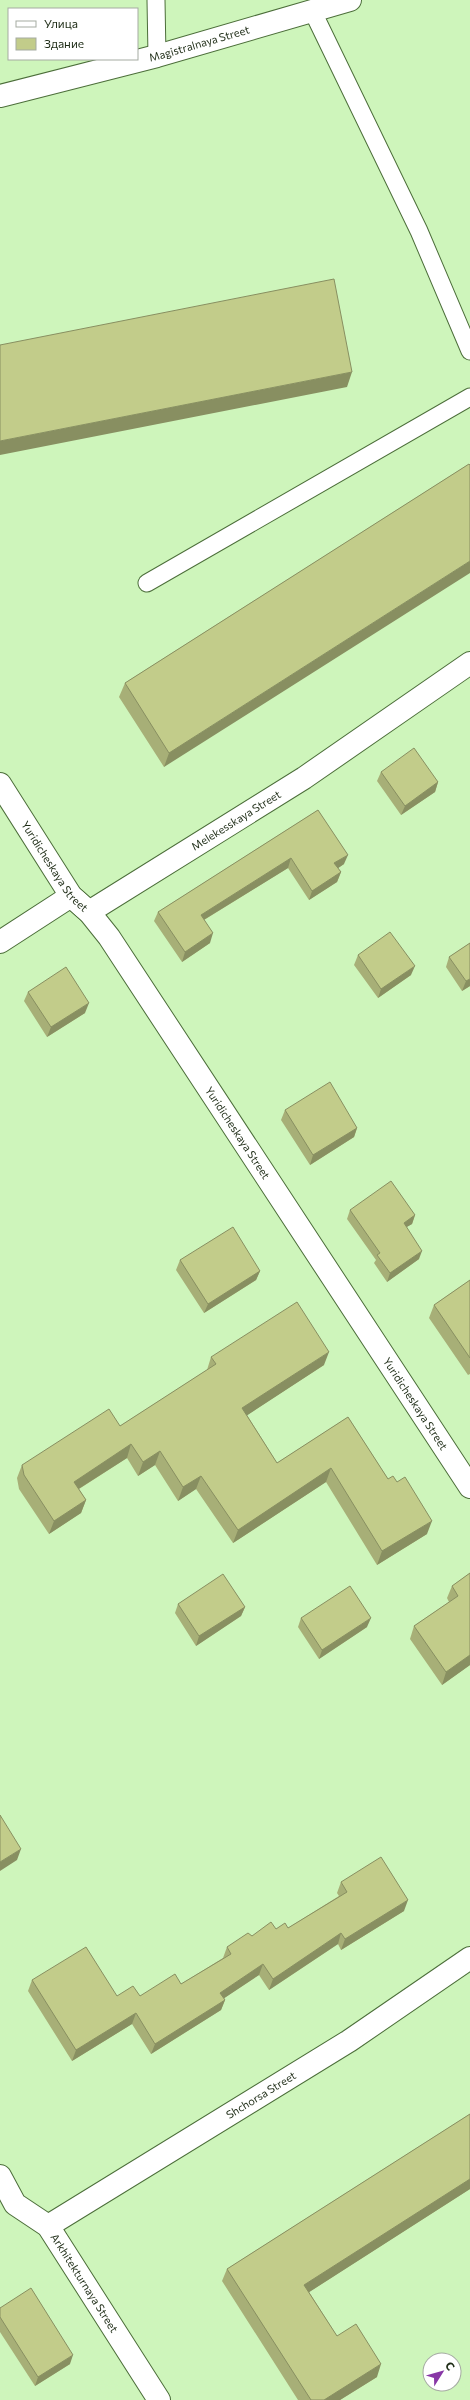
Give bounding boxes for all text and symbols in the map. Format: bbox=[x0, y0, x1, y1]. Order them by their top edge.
legend bbox=[8, 8, 138, 60]
text: Улица bbox=[44, 16, 78, 30]
street label: Magistralnaya Street bbox=[148, 22, 251, 64]
text: Здание bbox=[44, 36, 84, 50]
street label: Melekesskaya Street bbox=[189, 787, 283, 853]
street label: Yuridicheskaya Street bbox=[19, 818, 91, 914]
street label: Yuridicheskaya Street bbox=[203, 1084, 273, 1182]
street label: Yuridicheskaya Street bbox=[381, 1355, 451, 1453]
street label: Shchorsa Street bbox=[224, 2068, 298, 2121]
street label: Arkhitekturnaya Street bbox=[48, 2231, 121, 2335]
north arrow bbox=[422, 2352, 462, 2392]
text: С bbox=[443, 2359, 458, 2373]

